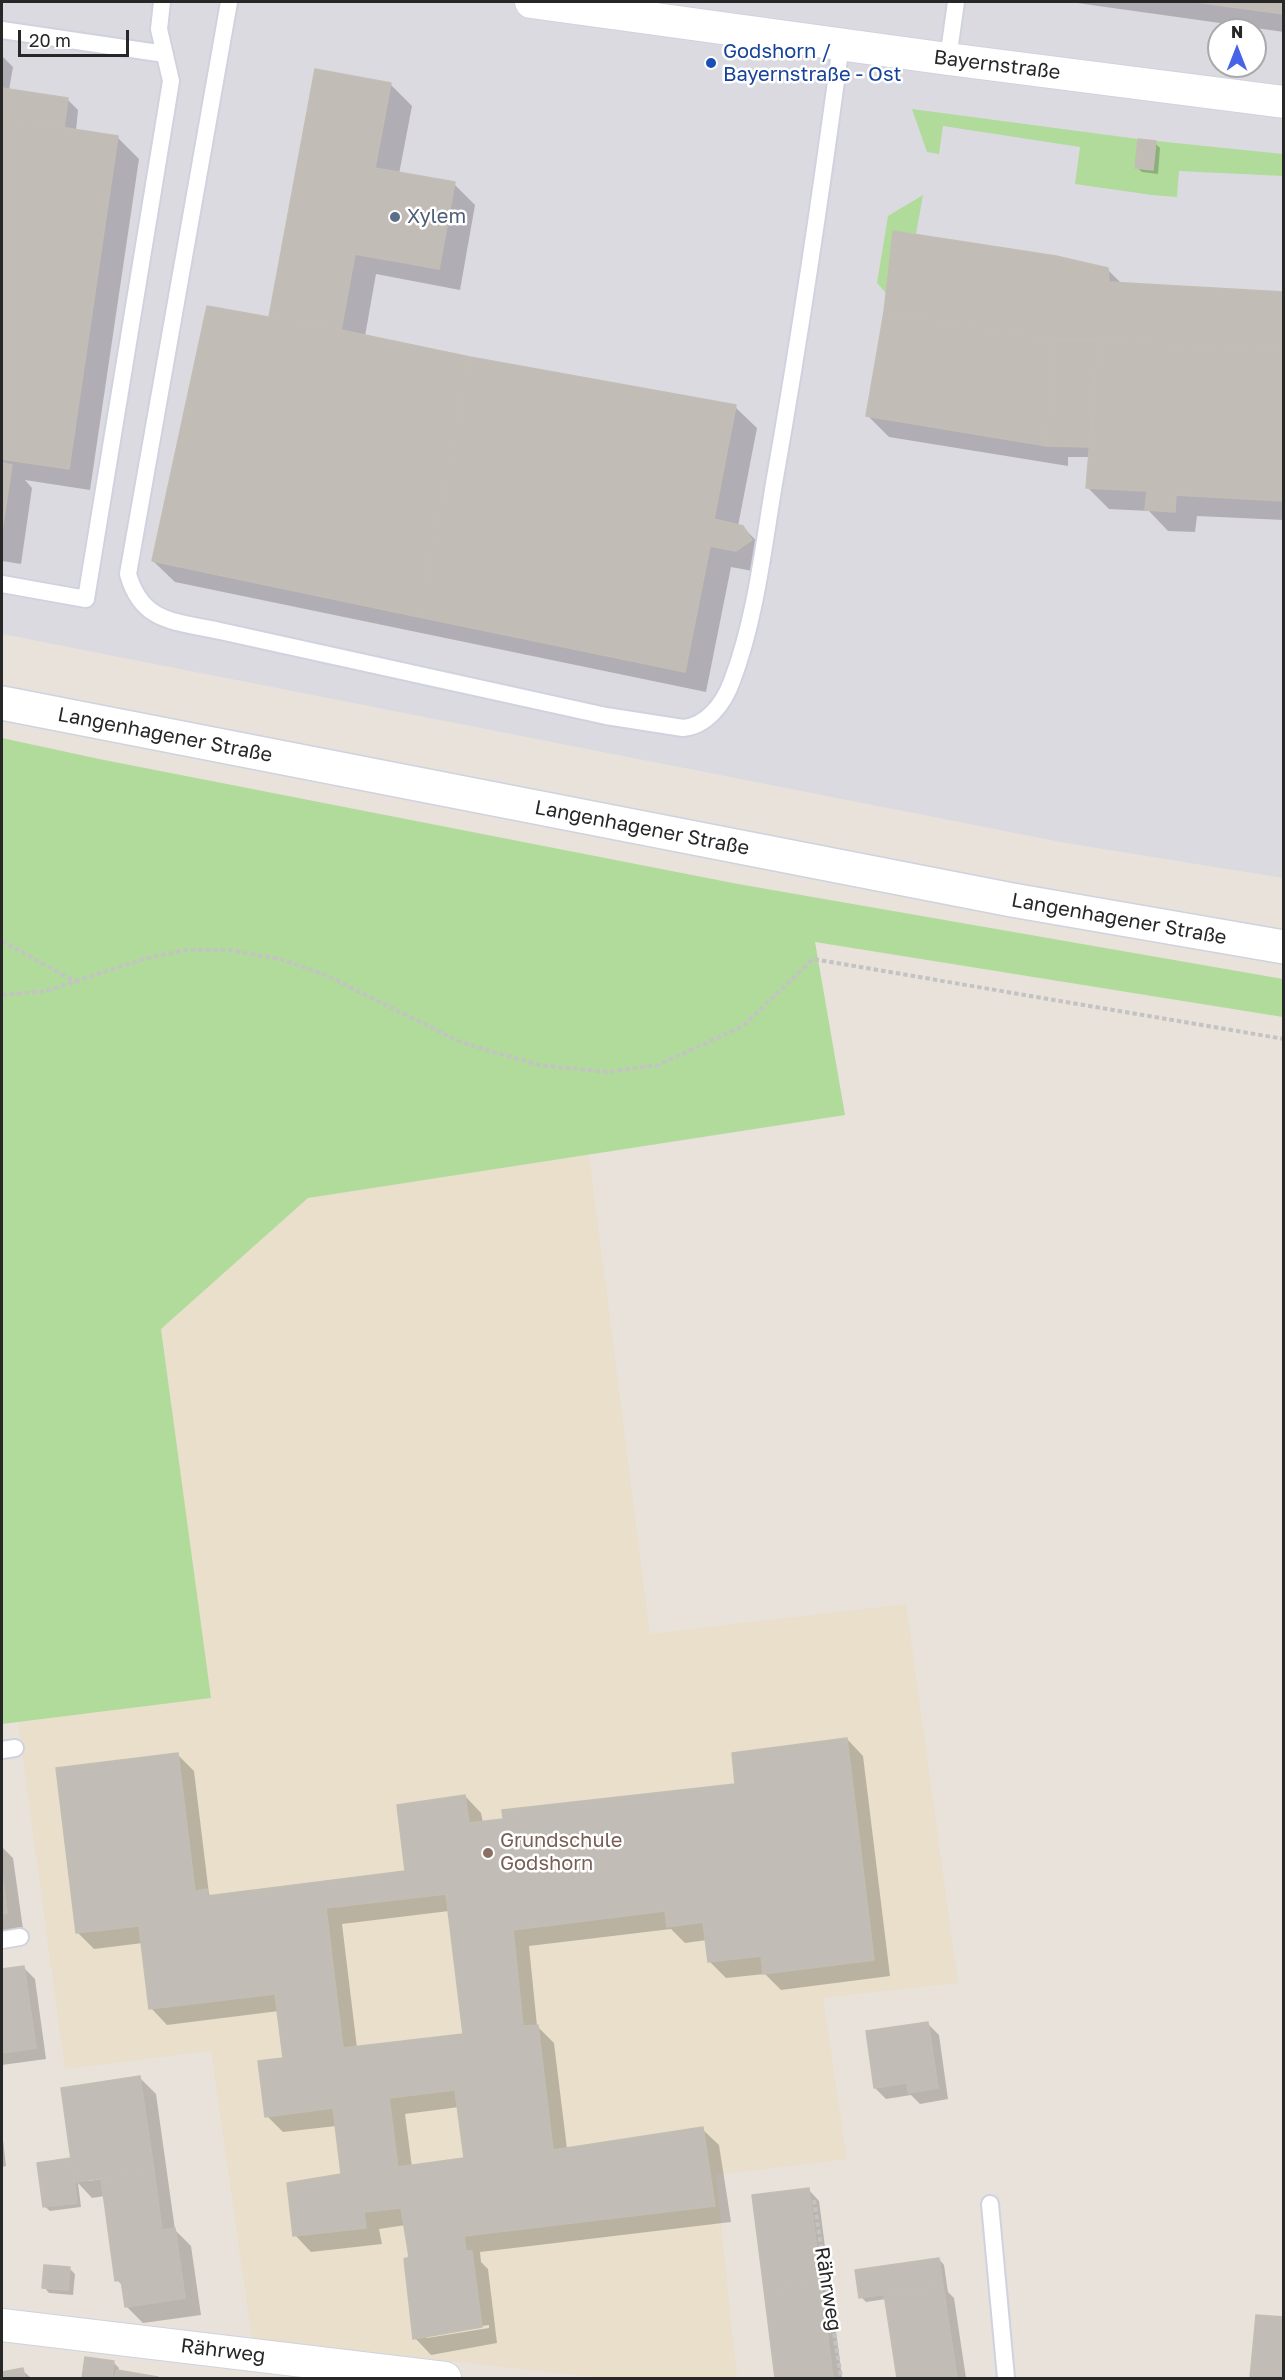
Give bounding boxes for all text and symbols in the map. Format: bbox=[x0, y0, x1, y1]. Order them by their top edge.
scale bar bbox=[21, 18, 132, 56]
north arrow bbox=[1207, 18, 1267, 78]
text: N bbox=[1231, 22, 1243, 42]
text: 20 m bbox=[29, 29, 71, 51]
place label: Godshorn / Bayernstraße - Ost bbox=[723, 40, 901, 87]
street label: Bayernstraße bbox=[932, 45, 1062, 85]
marker: Godshorn / Bayernstraße - Ost bbox=[704, 56, 718, 70]
place label: Xylem bbox=[407, 205, 466, 229]
marker: Xylem bbox=[388, 210, 402, 224]
street label: Langenhagener Straße bbox=[56, 702, 274, 768]
street label: Langenhagener Straße bbox=[533, 795, 751, 861]
street label: Langenhagener Straße bbox=[1010, 888, 1228, 950]
place label: Grundschule Godshorn bbox=[500, 1829, 622, 1876]
marker: Grundschule Godshorn bbox=[481, 1846, 495, 1860]
street label: Rährweg bbox=[809, 2245, 847, 2333]
street label: Rährweg bbox=[179, 2334, 267, 2368]

